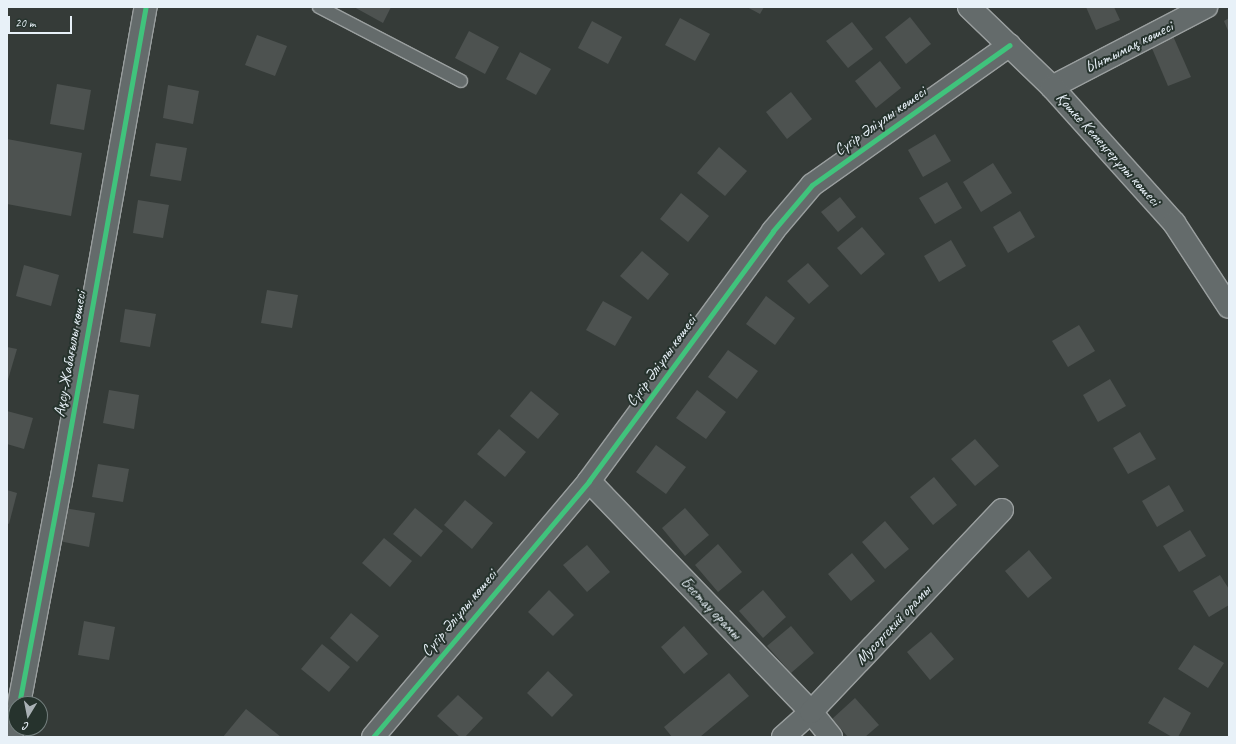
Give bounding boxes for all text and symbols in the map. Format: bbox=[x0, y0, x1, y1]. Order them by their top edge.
scale bar bbox=[10, 8, 74, 34]
text: 20 m bbox=[15, 15, 35, 31]
street label: Ынтымақ көшесі bbox=[1082, 17, 1176, 77]
street label: Сүгір Әліұлы көшесі bbox=[830, 82, 930, 160]
street label: Қошке Кемеңгерұлы көшесі bbox=[1052, 88, 1164, 210]
street label: Ақсу-Жабағылы көшесі bbox=[50, 290, 90, 418]
street label: Сүгір Әліұлы көшесі bbox=[622, 312, 700, 410]
street label: Сүгір Әліұлы көшесі bbox=[417, 566, 501, 660]
street label: Бестау орамы bbox=[676, 572, 746, 644]
street label: Мусоргский орамы bbox=[851, 581, 935, 669]
north arrow bbox=[8, 696, 48, 736]
text: С bbox=[22, 719, 30, 734]

